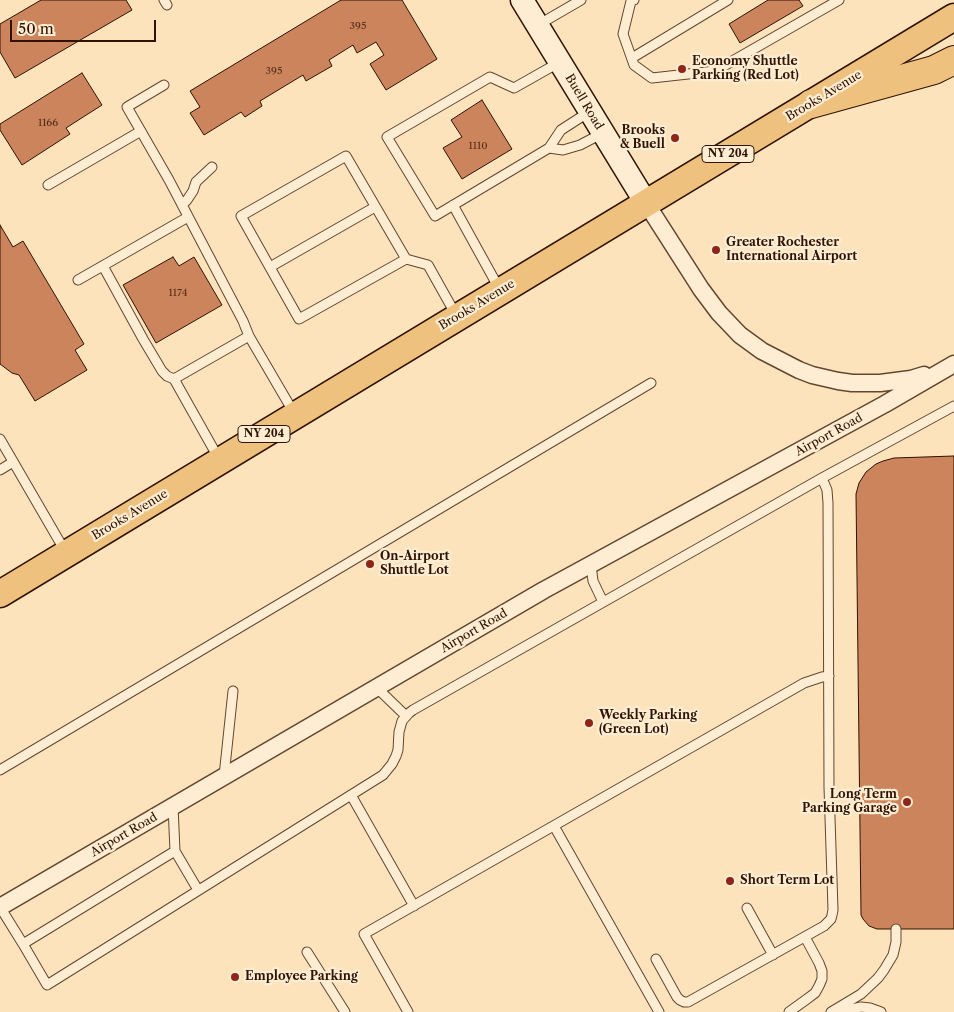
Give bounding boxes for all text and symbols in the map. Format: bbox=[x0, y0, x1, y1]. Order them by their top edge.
scale bar bbox=[12, 10, 159, 42]
text: 50 m bbox=[18, 19, 54, 38]
house number: 395 bbox=[350, 20, 366, 32]
place label: Economy Shuttle Parking (Red Lot) bbox=[692, 55, 799, 83]
marker: Economy Shuttle Parking (Red Lot) bbox=[676, 63, 688, 75]
house number: 395 bbox=[266, 65, 282, 77]
street label: Brooks Avenue bbox=[783, 68, 865, 124]
street label: Buell Road bbox=[562, 72, 606, 132]
house number: 1166 bbox=[38, 117, 58, 129]
place label: Brooks & Buell bbox=[620, 124, 665, 152]
marker: Brooks & Buell bbox=[669, 132, 681, 144]
house number: 1110 bbox=[469, 140, 487, 152]
road number: NY 204 bbox=[702, 146, 754, 162]
place label: Greater Rochester International Airport bbox=[726, 236, 857, 264]
marker: Greater Rochester International Airport bbox=[710, 244, 722, 256]
street label: Brooks Avenue bbox=[436, 277, 518, 333]
house number: 1174 bbox=[169, 287, 187, 299]
street label: Airport Road bbox=[793, 411, 865, 459]
road number: NY 204 bbox=[238, 426, 290, 442]
street label: Brooks Avenue bbox=[89, 487, 171, 543]
place label: On-Airport Shuttle Lot bbox=[380, 550, 449, 578]
marker: On-Airport Shuttle Lot bbox=[364, 558, 376, 570]
street label: Airport Road bbox=[438, 606, 510, 656]
place label: Weekly Parking (Green Lot) bbox=[599, 709, 697, 737]
marker: Weekly Parking (Green Lot) bbox=[583, 717, 595, 729]
place label: Long Term Parking Garage bbox=[802, 788, 897, 816]
marker: Long Term Parking Garage bbox=[901, 796, 913, 808]
street label: Airport Road bbox=[88, 810, 160, 860]
place label: Short Term Lot bbox=[740, 874, 834, 888]
marker: Short Term Lot bbox=[724, 875, 736, 887]
place label: Employee Parking bbox=[245, 970, 358, 984]
marker: Employee Parking bbox=[229, 971, 241, 983]

